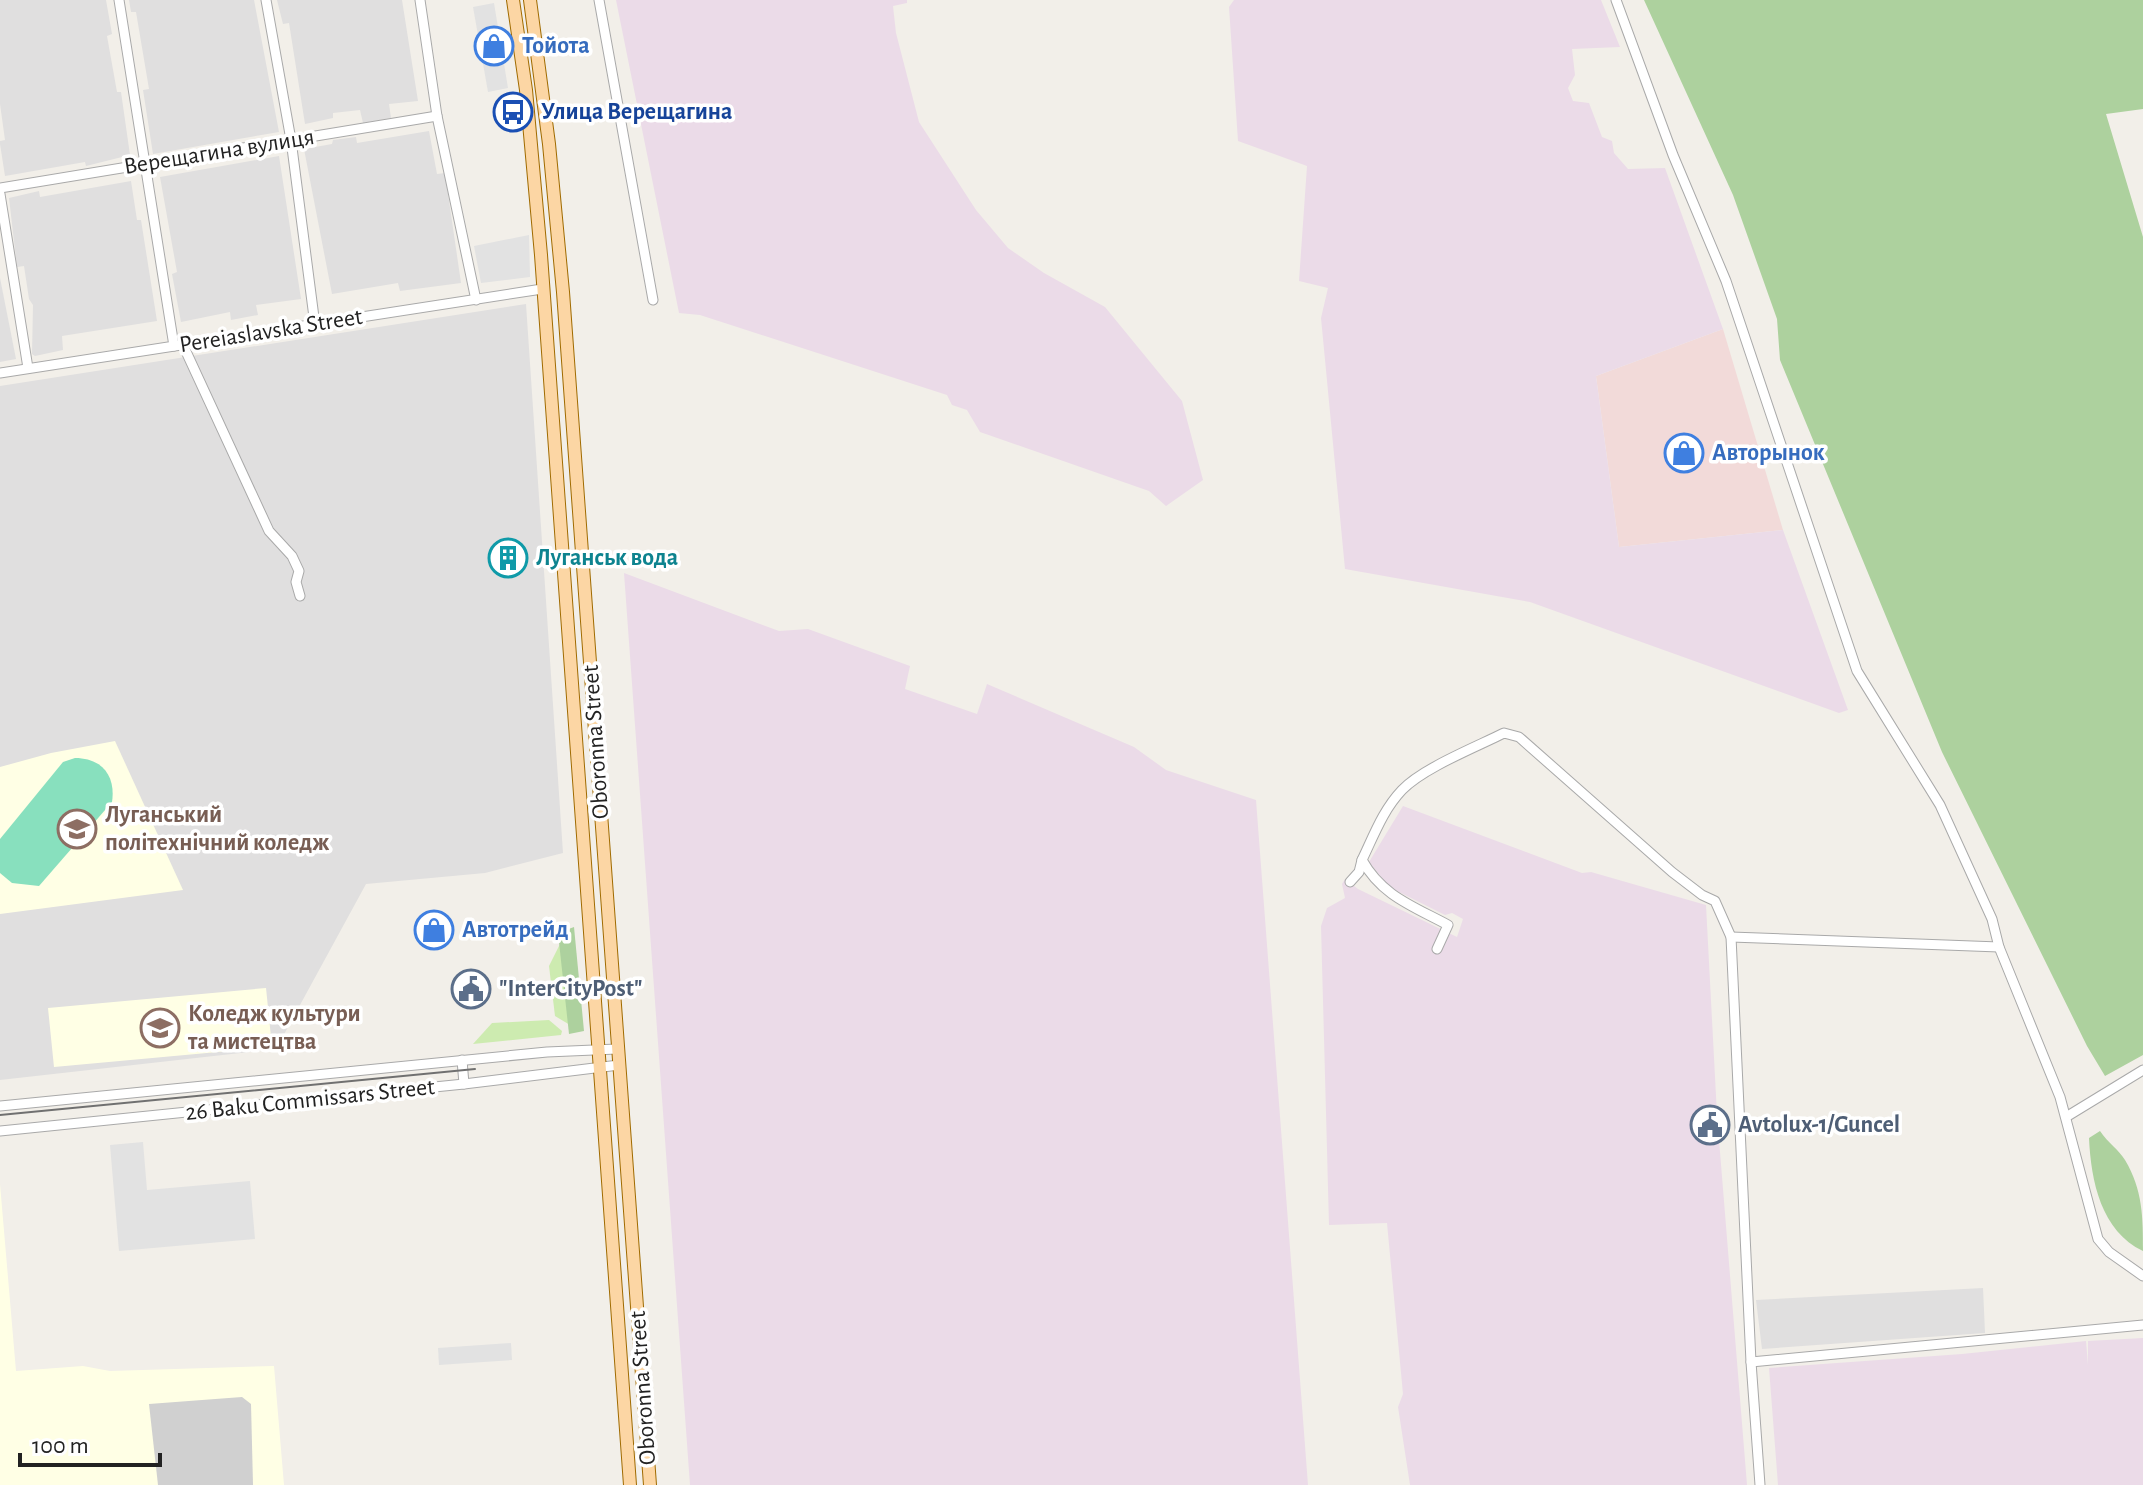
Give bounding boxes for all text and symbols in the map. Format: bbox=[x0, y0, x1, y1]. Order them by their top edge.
shop icon: Тойота bbox=[473, 25, 515, 67]
place label: Тойота bbox=[522, 34, 590, 58]
bus stop icon: Улица Верещагина bbox=[492, 91, 534, 133]
place label: Улица Верещагина bbox=[541, 100, 732, 124]
street label: Верещагина вулиця bbox=[122, 125, 316, 179]
street label: Pereiaslavska Street bbox=[178, 305, 364, 357]
shop icon: Авторынок bbox=[1663, 432, 1705, 474]
place label: Авторынок bbox=[1712, 441, 1825, 465]
building icon: Луганськ вода bbox=[487, 537, 529, 579]
place label: Луганськ вода bbox=[536, 546, 678, 570]
street label: Oboronna Street bbox=[579, 664, 613, 820]
place label: Луганський політехнічний коледж bbox=[105, 803, 329, 855]
school or university icon: Луганський політехнічний коледж bbox=[56, 808, 98, 850]
shop icon: Автотрейд bbox=[413, 909, 455, 951]
place label: Автотрейд bbox=[462, 918, 569, 942]
public building icon: "InterCityPost" bbox=[450, 968, 492, 1010]
place label: "InterCityPost" bbox=[499, 977, 643, 1001]
place label: Коледж культури та мистецтва bbox=[187, 1002, 361, 1054]
school or university icon: Коледж культури та мистецтва bbox=[139, 1007, 181, 1049]
street label: 26 Baku Commissars Street bbox=[184, 1075, 436, 1125]
public building icon: Avtolux-1/Guncel bbox=[1689, 1104, 1731, 1146]
place label: Avtolux-1/Guncel bbox=[1738, 1113, 1900, 1137]
street label: Oboronna Street bbox=[626, 1310, 660, 1466]
scale bar bbox=[20, 1417, 160, 1467]
text: 100 m bbox=[32, 1434, 89, 1458]

